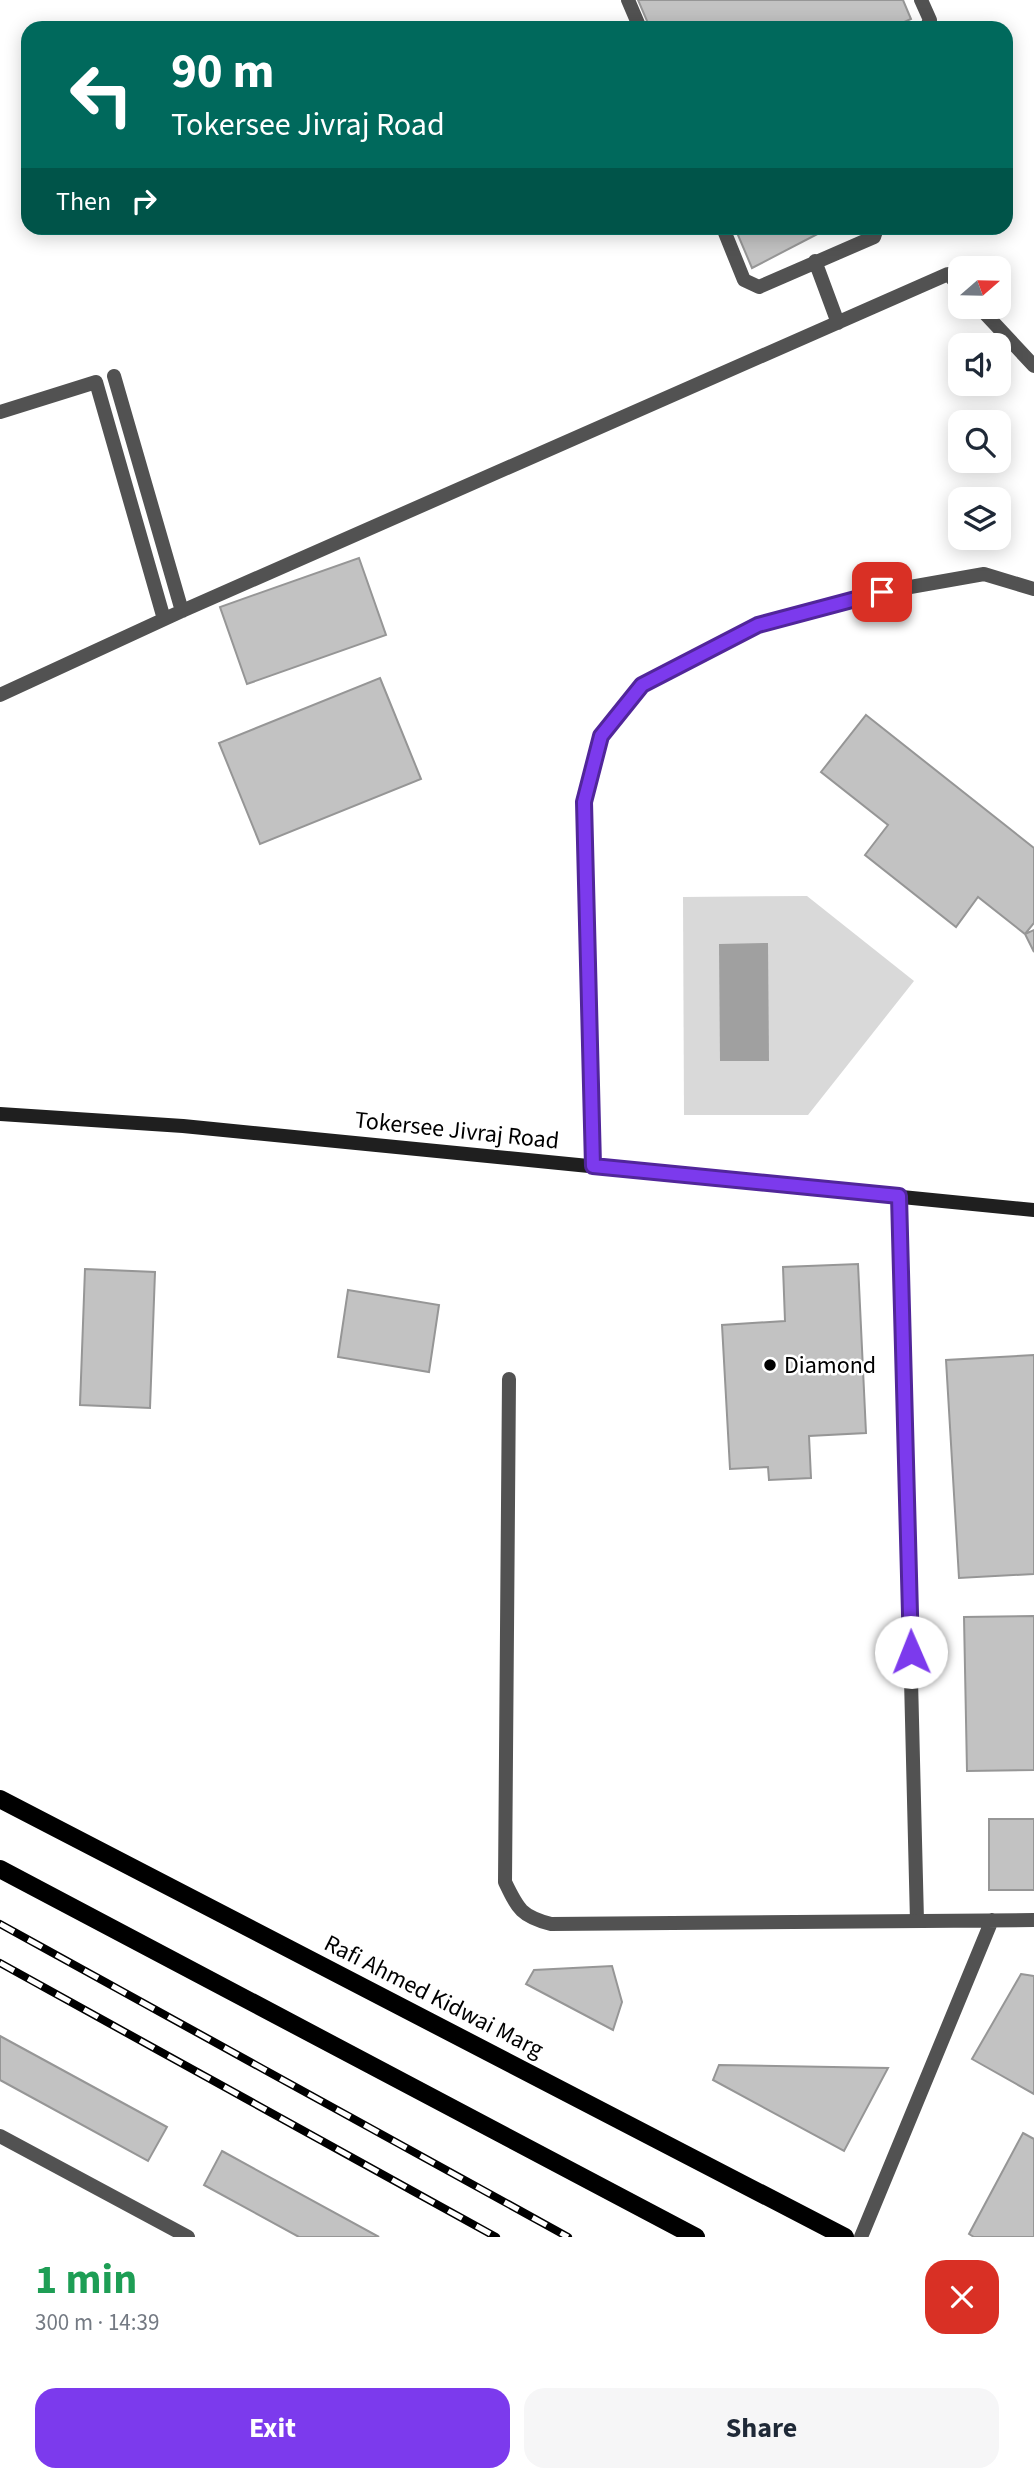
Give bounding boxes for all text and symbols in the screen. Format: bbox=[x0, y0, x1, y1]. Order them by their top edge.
text: 90 m bbox=[171, 37, 275, 107]
icon: left bbox=[56, 49, 147, 140]
text: Tokersee Jivraj Road bbox=[171, 102, 445, 148]
icon: right bbox=[125, 182, 163, 220]
text: Then bbox=[56, 183, 111, 220]
north arrow bbox=[948, 256, 1012, 318]
map controls bbox=[948, 256, 1011, 550]
button: sound bbox=[948, 333, 1011, 396]
button: search bbox=[948, 410, 1011, 473]
button: layers bbox=[948, 487, 1011, 550]
pin bbox=[852, 562, 912, 622]
icon: arrive bbox=[863, 573, 901, 611]
street label: Tokersee Jivraj Road bbox=[353, 1102, 561, 1159]
place label: Diamond bbox=[784, 1348, 876, 1383]
marker: Diamond bbox=[762, 1357, 778, 1373]
position arrow bbox=[874, 1615, 948, 1689]
street label: Rafi Ahmed Kidwai Marg bbox=[318, 1926, 550, 2067]
text: 1 min bbox=[35, 2250, 137, 2310]
button: close bbox=[925, 2260, 999, 2334]
text: 300 m · 14:39 bbox=[35, 2306, 159, 2339]
button: Exit bbox=[35, 2388, 510, 2468]
button: Share bbox=[524, 2388, 999, 2468]

